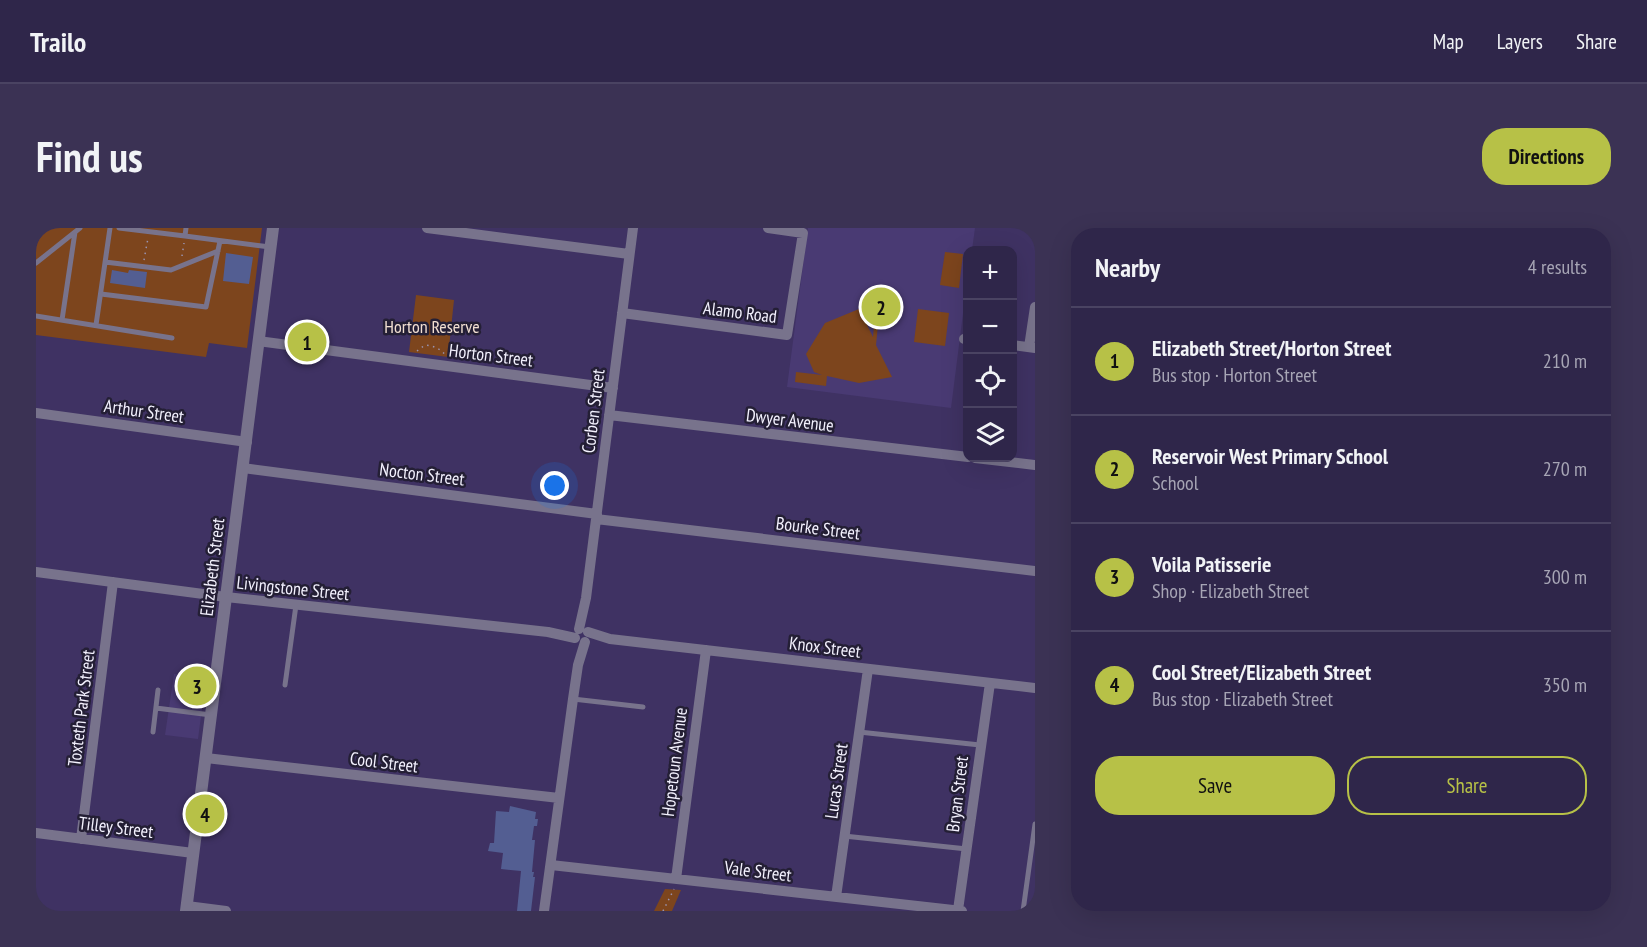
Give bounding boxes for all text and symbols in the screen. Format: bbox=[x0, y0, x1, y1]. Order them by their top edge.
text: Trailo bbox=[30, 23, 86, 60]
text: Map bbox=[1433, 28, 1464, 55]
text: Layers bbox=[1497, 28, 1543, 55]
text: Share bbox=[1576, 28, 1617, 55]
button: Directions bbox=[1482, 128, 1611, 185]
text: Find us bbox=[36, 129, 143, 184]
map controls bbox=[963, 246, 1017, 462]
button: + bbox=[963, 246, 1017, 300]
text: Nearby bbox=[1095, 251, 1160, 284]
text: 4 results bbox=[1528, 254, 1587, 280]
pin: 2 bbox=[862, 284, 900, 329]
street label: Alamo Road bbox=[702, 296, 778, 328]
button: − bbox=[963, 300, 1017, 354]
park label: Horton Reserve bbox=[384, 315, 480, 338]
pin: 1 bbox=[288, 320, 326, 364]
text: Elizabeth Street/Horton Street bbox=[1152, 334, 1391, 362]
street label: Horton Street bbox=[448, 338, 534, 372]
text: 1 bbox=[1110, 348, 1119, 374]
text: 210 m bbox=[1543, 348, 1587, 374]
button: locate bbox=[963, 354, 1017, 408]
text: Bus stop · Horton Street bbox=[1152, 362, 1317, 388]
street label: Corben Street bbox=[576, 368, 610, 454]
street label: Arthur Street bbox=[103, 394, 186, 428]
street label: Dwyer Avenue bbox=[745, 403, 835, 437]
button: layers bbox=[963, 408, 1017, 462]
text: Reservoir West Primary School bbox=[1152, 442, 1388, 470]
text: 2 bbox=[1110, 456, 1119, 482]
text: 270 m bbox=[1543, 456, 1587, 482]
street label: Nocton Street bbox=[378, 457, 466, 491]
text: School bbox=[1152, 470, 1198, 496]
your location bbox=[540, 471, 569, 500]
street label: Bourke Street bbox=[775, 511, 861, 545]
street label: Elizabeth Street bbox=[195, 517, 229, 617]
text: Voila Patisserie bbox=[1152, 550, 1271, 578]
text: 3 bbox=[1110, 564, 1119, 590]
text: 300 m bbox=[1543, 564, 1587, 590]
street label: Livingstone Street bbox=[236, 571, 350, 605]
text: Shop · Elizabeth Street bbox=[1152, 578, 1309, 604]
street label: Knox Street bbox=[788, 631, 862, 663]
street label: Toxteth Park Street bbox=[62, 648, 100, 768]
text: Cool Street/Elizabeth Street bbox=[1152, 658, 1371, 686]
pin: 3 bbox=[178, 664, 216, 708]
text: 4 bbox=[1110, 672, 1119, 698]
text: 350 m bbox=[1543, 672, 1587, 698]
text: Bus stop · Elizabeth Street bbox=[1152, 686, 1333, 712]
street label: Hopetoun Avenue bbox=[656, 706, 692, 818]
street label: Lucas Street bbox=[819, 742, 853, 820]
street label: Cool Street bbox=[349, 746, 419, 778]
street label: Bryan Street bbox=[941, 755, 973, 833]
button: Save bbox=[1095, 756, 1335, 815]
button: Share bbox=[1347, 756, 1587, 815]
pin: 4 bbox=[186, 792, 224, 836]
street label: Tilley Street bbox=[77, 811, 155, 843]
street label: Vale Street bbox=[722, 855, 793, 887]

